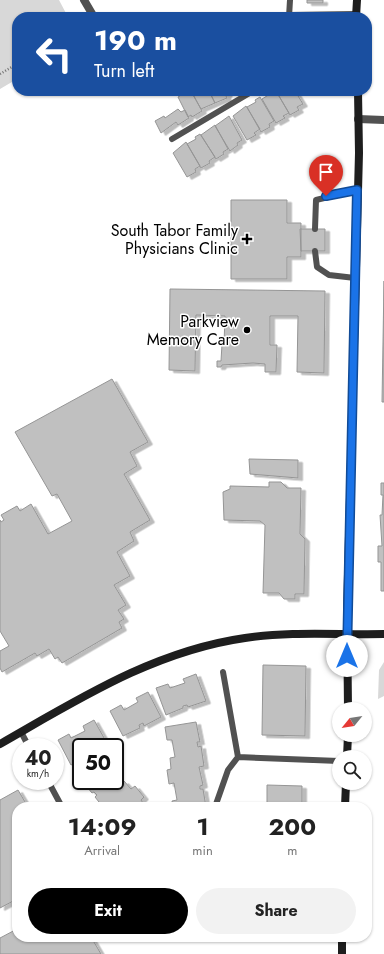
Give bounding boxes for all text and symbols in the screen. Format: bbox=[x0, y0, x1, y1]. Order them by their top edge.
text: 190 m bbox=[94, 20, 177, 61]
icon: left bbox=[28, 28, 80, 80]
text: Turn left bbox=[94, 58, 154, 84]
pin bbox=[309, 155, 343, 196]
icon: arrive bbox=[315, 161, 337, 183]
place label: South Tabor Family Physicians Clinic bbox=[111, 219, 239, 260]
marker: South Tabor Family Physicians Clinic bbox=[241, 233, 253, 245]
place label: Parkview Memory Care bbox=[147, 310, 239, 351]
marker: Parkview Memory Care bbox=[242, 325, 252, 335]
position arrow bbox=[326, 635, 368, 677]
north arrow bbox=[332, 702, 372, 742]
map controls bbox=[332, 702, 372, 790]
speed limit sign: 50 bbox=[72, 738, 124, 790]
text: 40 bbox=[24, 744, 52, 773]
button: search bbox=[332, 750, 372, 790]
text: km/h bbox=[27, 766, 49, 781]
text: 14:09 bbox=[68, 809, 137, 844]
text: 1 bbox=[196, 809, 209, 844]
text: 200 bbox=[269, 809, 316, 844]
text: Arrival bbox=[84, 841, 120, 860]
text: min bbox=[192, 841, 213, 860]
text: m bbox=[287, 841, 297, 860]
button: Exit bbox=[28, 888, 188, 934]
button: Share bbox=[196, 888, 356, 934]

